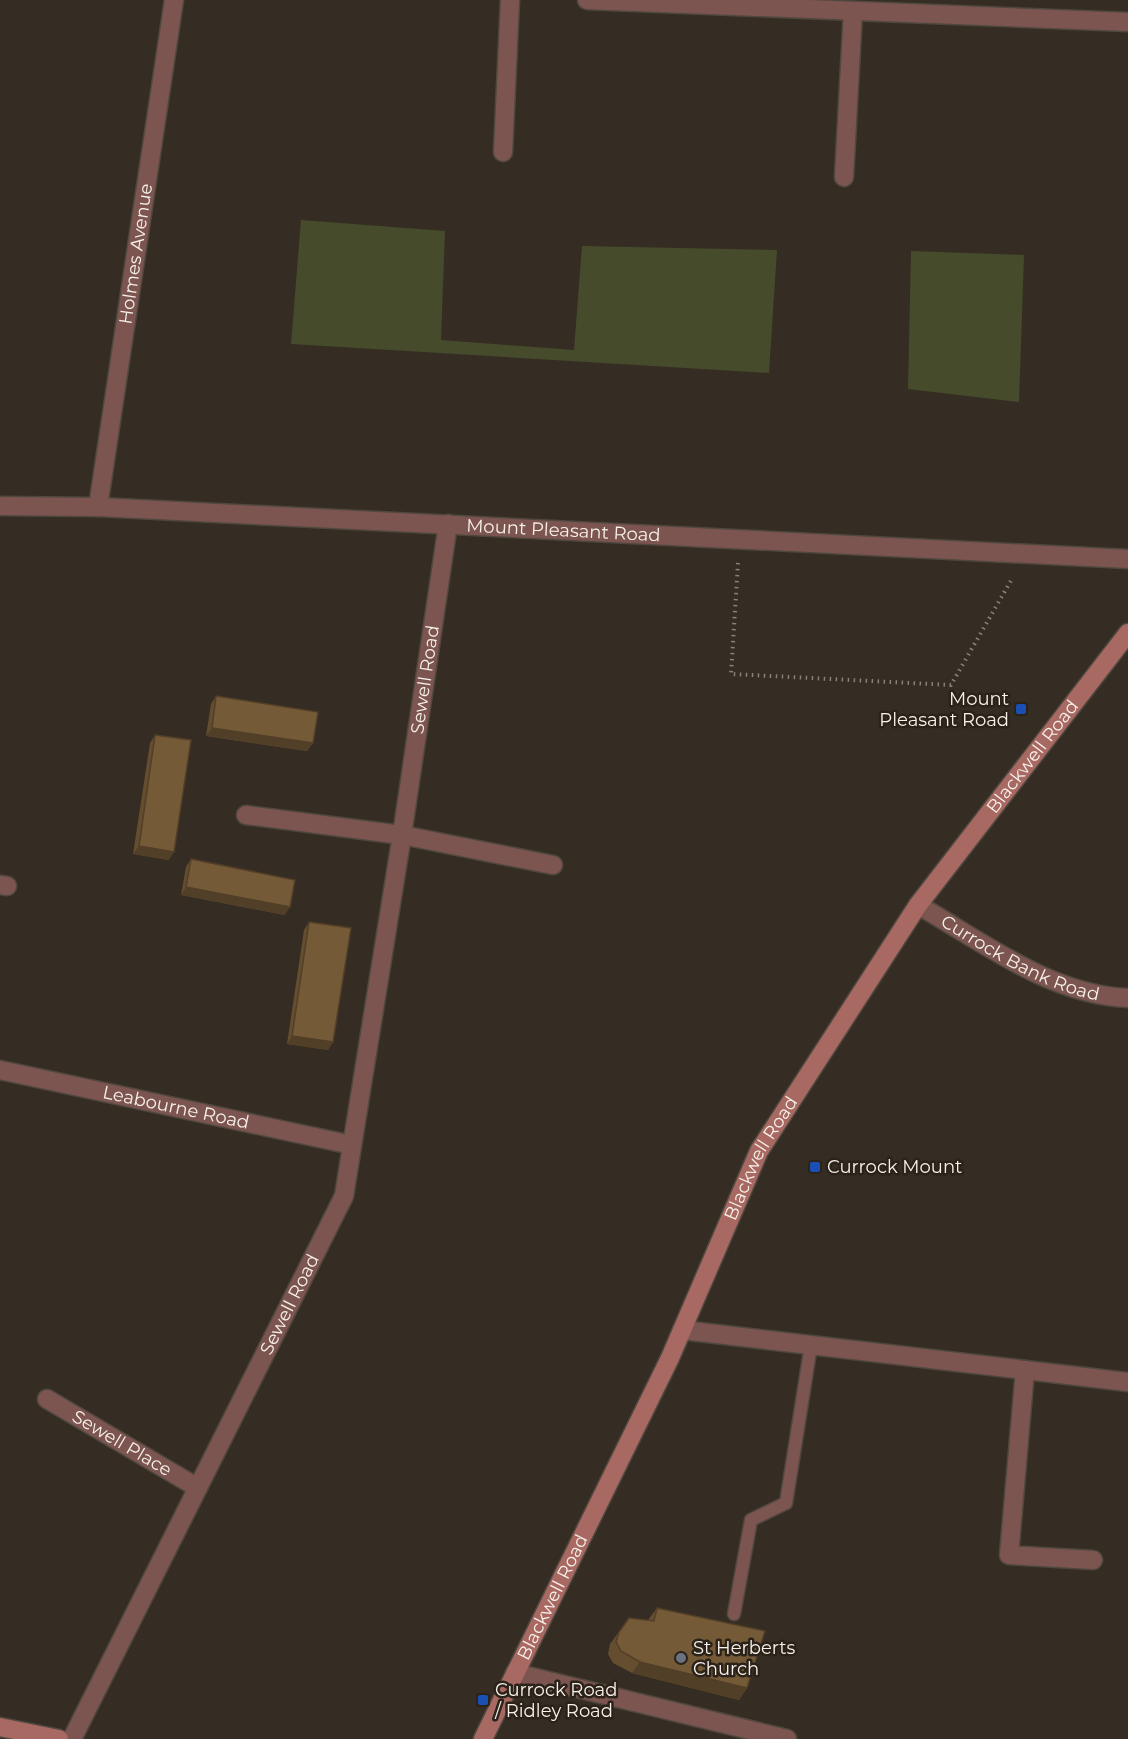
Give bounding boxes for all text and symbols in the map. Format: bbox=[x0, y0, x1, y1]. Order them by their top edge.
street label: Holmes Avenue bbox=[115, 182, 157, 326]
street label: Mount Pleasant Road bbox=[466, 515, 661, 546]
street label: Sewell Road bbox=[406, 624, 444, 736]
place label: Mount Pleasant Road bbox=[879, 688, 1009, 731]
street label: Blackwell Road bbox=[982, 696, 1083, 818]
marker: Mount Pleasant Road bbox=[1014, 702, 1028, 716]
street label: Currock Bank Road bbox=[937, 910, 1102, 1005]
street label: Leabourne Road bbox=[101, 1081, 251, 1134]
street label: Blackwell Road bbox=[720, 1092, 802, 1224]
place label: Currock Mount bbox=[827, 1156, 962, 1178]
marker: Currock Mount bbox=[808, 1160, 822, 1174]
street label: Sewell Road bbox=[255, 1250, 324, 1358]
street label: Sewell Place bbox=[68, 1405, 176, 1481]
street label: Blackwell Road bbox=[513, 1531, 593, 1664]
place label: St Herberts Church bbox=[693, 1637, 796, 1680]
marker: St Herberts Church bbox=[674, 1651, 688, 1665]
place label: Currock Road / Ridley Road bbox=[494, 1679, 617, 1722]
marker: Currock Road / Ridley Road bbox=[476, 1693, 490, 1707]

